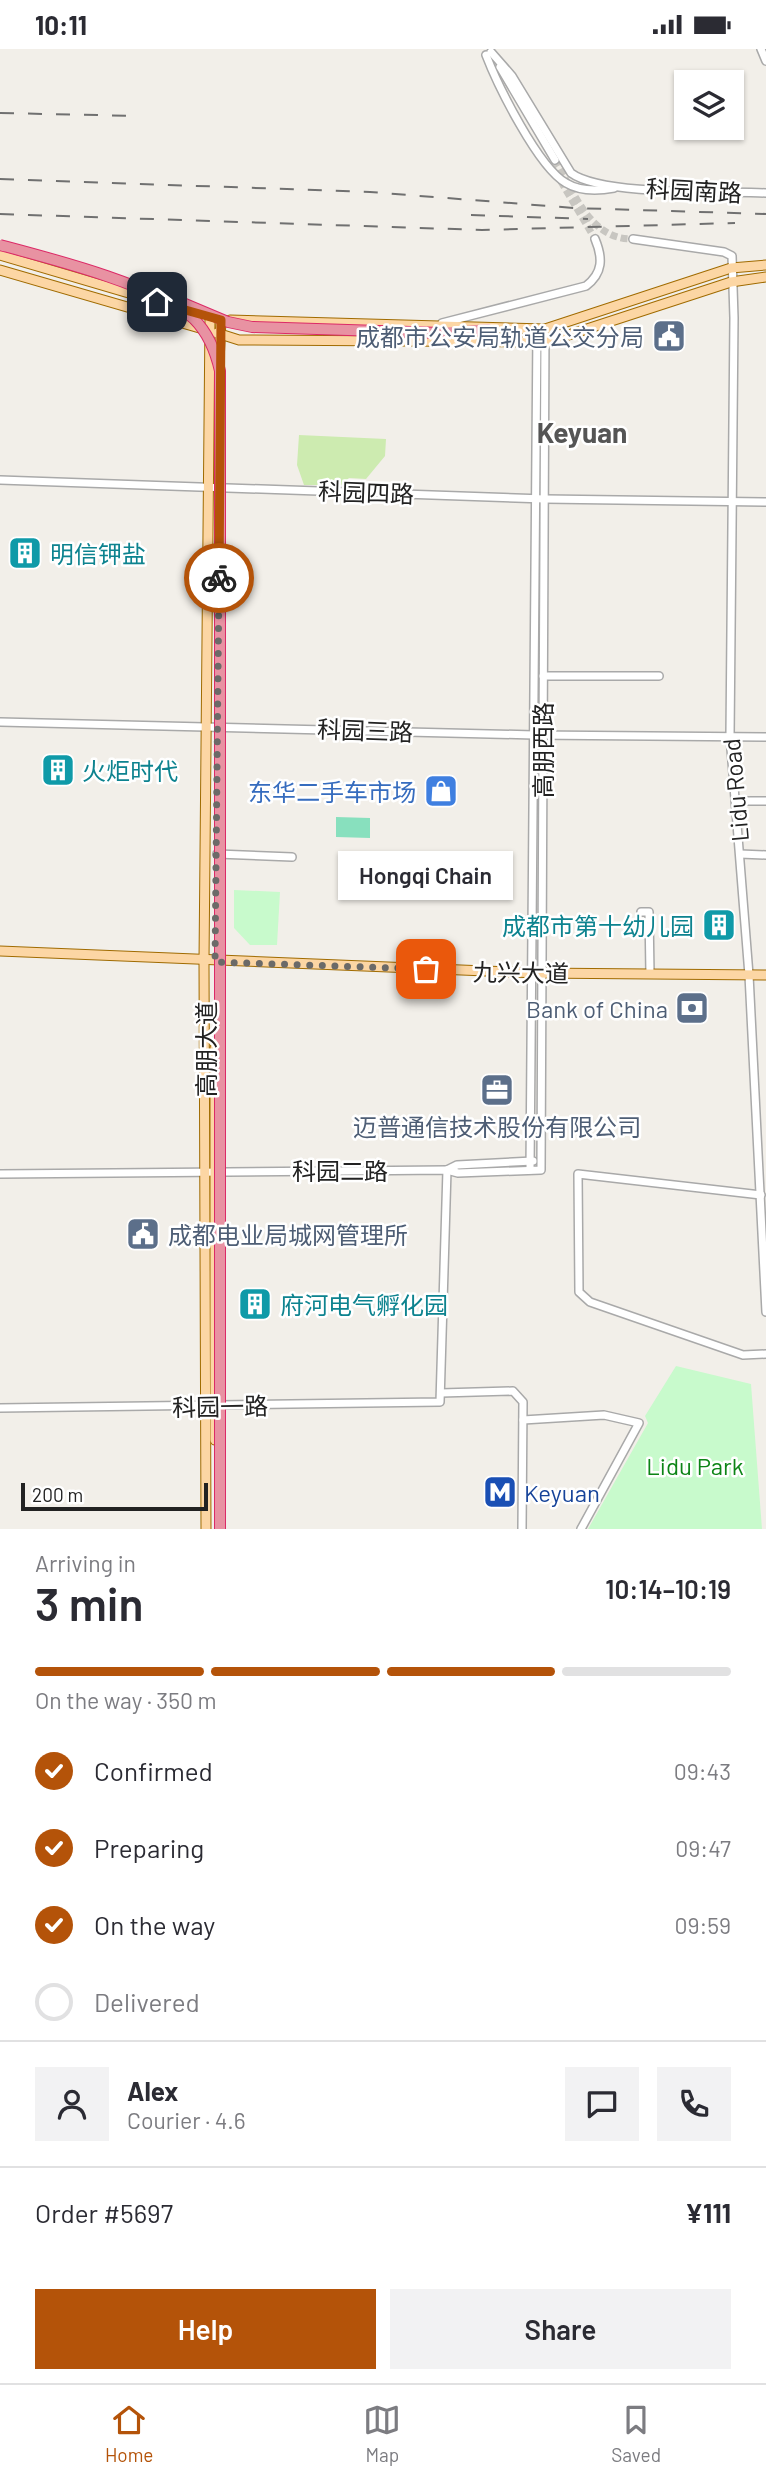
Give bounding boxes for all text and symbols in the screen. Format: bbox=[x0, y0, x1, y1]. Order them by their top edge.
text: 10:11 bbox=[35, 9, 87, 40]
map controls bbox=[674, 70, 744, 140]
button: layers bbox=[674, 70, 744, 140]
street label: 科园南路 bbox=[645, 173, 743, 207]
pin bbox=[127, 272, 187, 332]
icon: home bbox=[138, 283, 176, 321]
public building icon: 成都市公安局轨道公交分局 bbox=[650, 317, 688, 355]
place label: 成都市公安局轨道公交分局 bbox=[356, 322, 644, 351]
district label: Keyuan bbox=[537, 415, 627, 449]
street label: 科园四路 bbox=[318, 476, 414, 508]
building icon: 明信钾盐 bbox=[6, 534, 44, 572]
place label: 明信钾盐 bbox=[50, 539, 146, 568]
courier bbox=[184, 543, 254, 613]
icon: bike bbox=[200, 559, 238, 597]
street label: 高朋西路 bbox=[528, 702, 557, 798]
street label: 科园三路 bbox=[317, 714, 413, 746]
street label: Lidu Road bbox=[716, 737, 754, 843]
building icon: 火炬时代 bbox=[39, 751, 77, 789]
place label: 火炬时代 bbox=[82, 756, 178, 785]
shop icon: 东华二手车市场 bbox=[422, 772, 460, 810]
place label: 东华二手车市场 bbox=[248, 777, 416, 806]
callout: Hongqi Chain bbox=[338, 850, 514, 899]
text: Hongqi Chain bbox=[359, 861, 492, 889]
building icon: 成都市第十幼儿园 bbox=[700, 906, 738, 944]
place label: 成都市第十幼儿园 bbox=[502, 911, 694, 940]
pin bbox=[396, 939, 456, 999]
icon: bag bbox=[407, 950, 445, 988]
street label: 九兴大道 bbox=[473, 957, 569, 987]
bank icon: Bank of China bbox=[673, 989, 711, 1027]
place label: Bank of China bbox=[526, 994, 668, 1023]
street label: 高朋大道 bbox=[191, 1001, 220, 1097]
office icon: 迈普通信技术股份有限公司 bbox=[478, 1071, 516, 1109]
place label: 迈普通信技术股份有限公司 bbox=[353, 1112, 641, 1141]
street label: 科园二路 bbox=[292, 1156, 388, 1185]
public building icon: 成都电业局城网管理所 bbox=[124, 1215, 162, 1253]
place label: 成都电业局城网管理所 bbox=[168, 1220, 408, 1249]
building icon: 府河电气孵化园 bbox=[236, 1285, 274, 1323]
place label: 府河电气孵化园 bbox=[280, 1290, 448, 1319]
street label: 科园一路 bbox=[172, 1391, 268, 1421]
park label: Lidu Park bbox=[646, 1451, 744, 1480]
metro station icon: Keyuan bbox=[481, 1473, 519, 1511]
place label: Keyuan bbox=[524, 1478, 600, 1507]
scale bar bbox=[21, 1480, 208, 1512]
text: 200 m bbox=[32, 1483, 83, 1506]
text: Arriving in bbox=[35, 1549, 136, 1577]
text: 10:14–10:19 bbox=[605, 1573, 731, 1604]
text: 3 min bbox=[35, 1575, 144, 1630]
text: On the way · 350 m bbox=[35, 1686, 217, 1714]
icon: check bbox=[35, 1752, 73, 1790]
text: Confirmed bbox=[94, 1755, 213, 1786]
text: 09:43 bbox=[674, 1757, 731, 1785]
icon: check bbox=[35, 1829, 73, 1867]
text: Preparing bbox=[94, 1832, 204, 1863]
text: 09:47 bbox=[675, 1834, 731, 1862]
icon: check bbox=[35, 1906, 73, 1944]
text: On the way bbox=[94, 1909, 215, 1940]
text: 09:59 bbox=[674, 1911, 731, 1939]
text: Delivered bbox=[94, 1986, 200, 2017]
button: person bbox=[35, 2067, 109, 2141]
button: chat bbox=[565, 2067, 639, 2141]
button: phone bbox=[657, 2067, 731, 2141]
text: Alex bbox=[127, 2075, 178, 2106]
text: Courier · 4.6 bbox=[127, 2106, 246, 2134]
text: Order #5697 bbox=[35, 2197, 173, 2228]
text: ¥111 bbox=[685, 2197, 731, 2228]
button: Help bbox=[35, 2289, 376, 2369]
button: Share bbox=[390, 2289, 731, 2369]
tab: Home bbox=[105, 2401, 153, 2466]
tab: Map bbox=[363, 2401, 401, 2466]
tab: Saved bbox=[611, 2401, 661, 2466]

